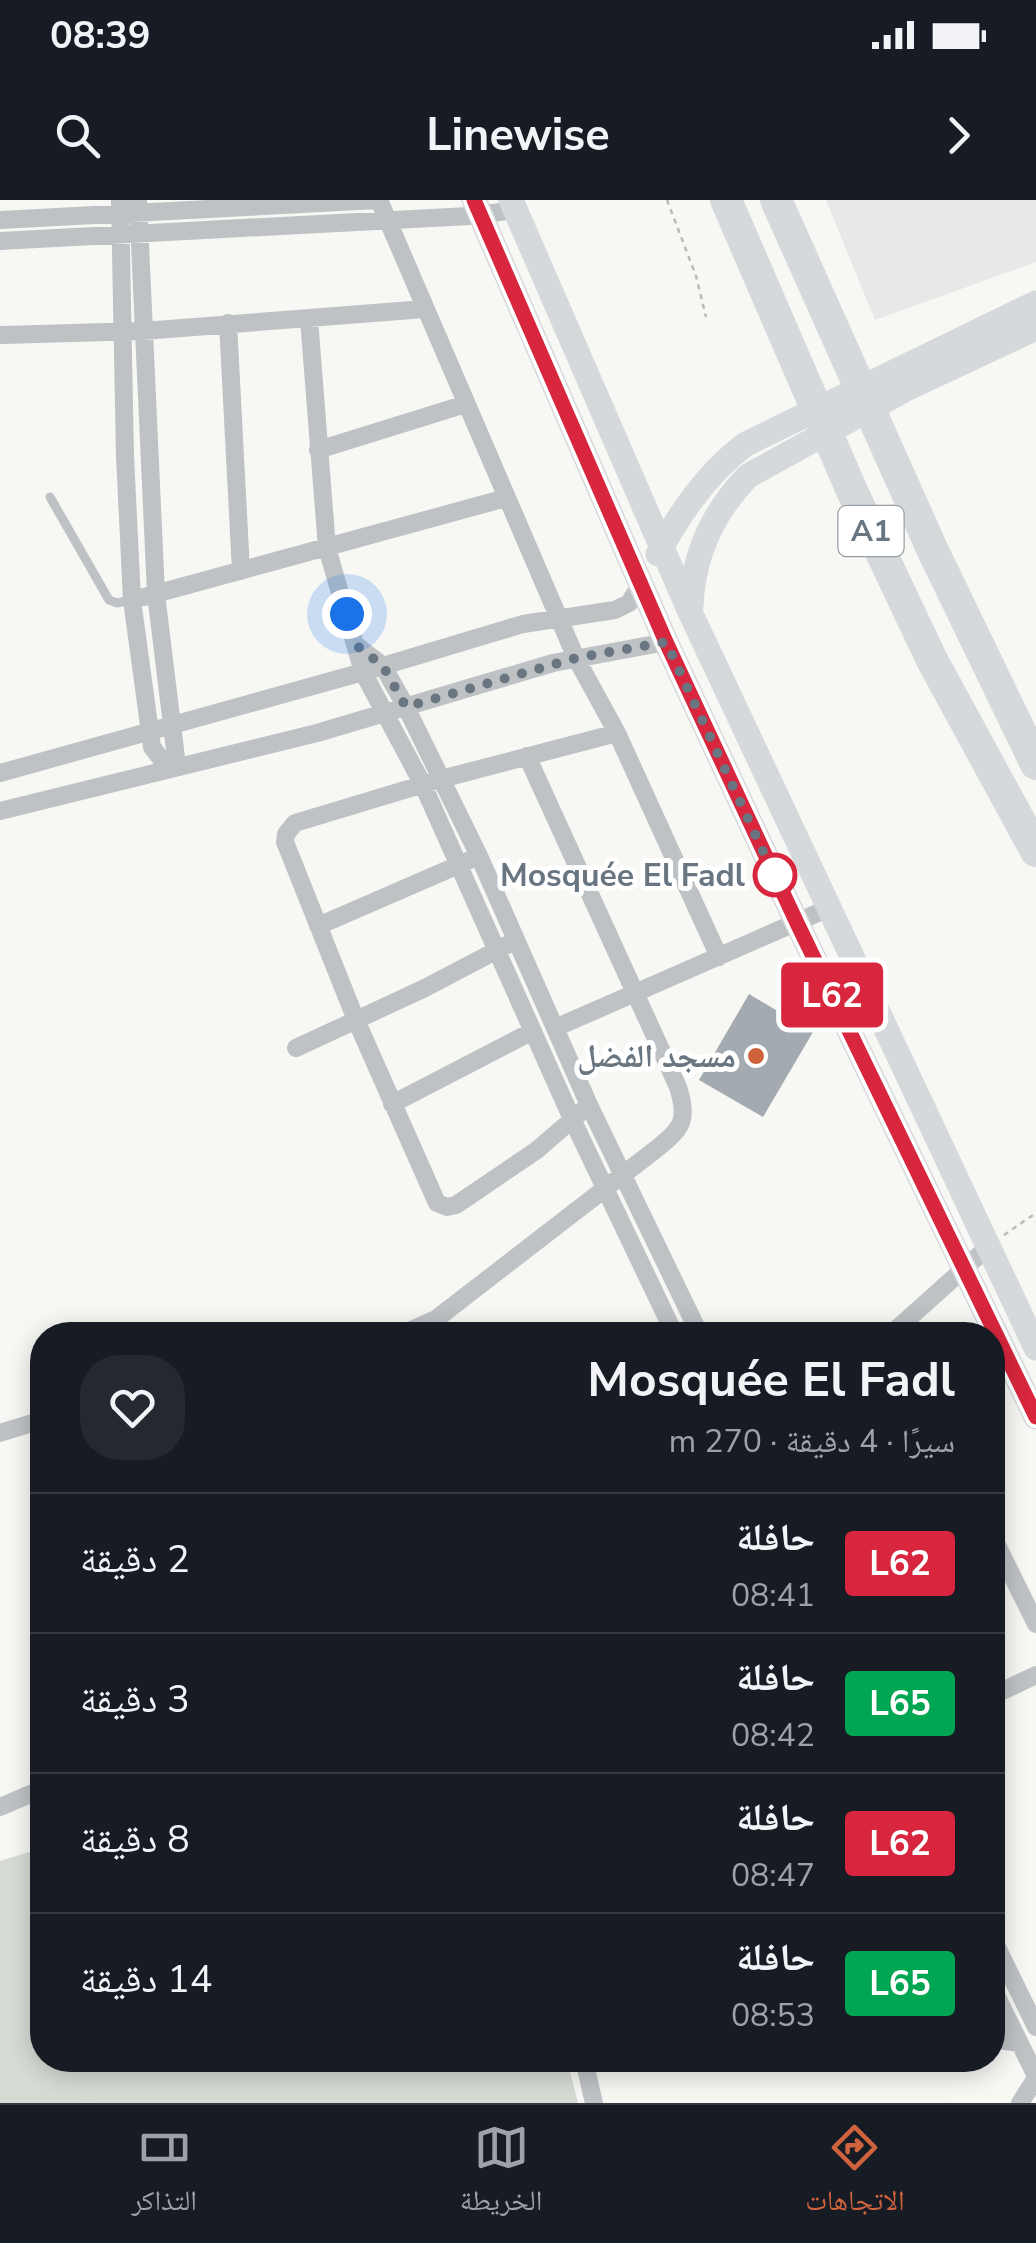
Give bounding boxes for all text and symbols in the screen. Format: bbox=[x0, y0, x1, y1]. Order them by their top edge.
text: 08:39 bbox=[50, 10, 151, 61]
text: Linewise bbox=[426, 105, 610, 166]
icon: search bbox=[50, 108, 105, 163]
icon: forward bbox=[931, 108, 986, 163]
road number: A1 bbox=[838, 506, 904, 556]
your location bbox=[322, 589, 372, 639]
place label: Mosquée El Fadl bbox=[500, 854, 745, 897]
marker: Mosquée El Fadl bbox=[754, 854, 796, 896]
line badge: L62 bbox=[774, 962, 890, 1028]
text: L62 bbox=[801, 972, 863, 1019]
place label: مسجد الفضل bbox=[577, 1035, 736, 1078]
marker: مسجد الفضل bbox=[745, 1045, 767, 1067]
text: Mosquée El Fadl bbox=[587, 1347, 955, 1413]
button: heart bbox=[80, 1355, 185, 1460]
text: سيرًا · 4 دقيقة · 270 m bbox=[669, 1420, 955, 1463]
text: حافلة bbox=[736, 1512, 815, 1563]
text: 2 دقيقة bbox=[80, 1534, 190, 1585]
text: L62 bbox=[869, 1540, 931, 1587]
text: 08:41 bbox=[731, 1574, 815, 1617]
text: حافلة bbox=[736, 1652, 815, 1703]
text: 3 دقيقة bbox=[80, 1674, 190, 1725]
text: L65 bbox=[869, 1680, 931, 1727]
text: 08:42 bbox=[731, 1714, 815, 1757]
text: حافلة bbox=[736, 1792, 815, 1843]
text: 8 دقيقة bbox=[80, 1814, 190, 1865]
text: L62 bbox=[869, 1820, 931, 1867]
text: 08:47 bbox=[731, 1854, 815, 1897]
text: حافلة bbox=[736, 1932, 815, 1983]
text: 14 دقيقة bbox=[80, 1954, 213, 2005]
text: L65 bbox=[869, 1960, 931, 2007]
text: 08:53 bbox=[731, 1994, 815, 2037]
tab: التذاكر bbox=[131, 2120, 197, 2228]
tab: الخريطة bbox=[460, 2120, 542, 2228]
tab: الاتجاهات bbox=[805, 2120, 905, 2228]

